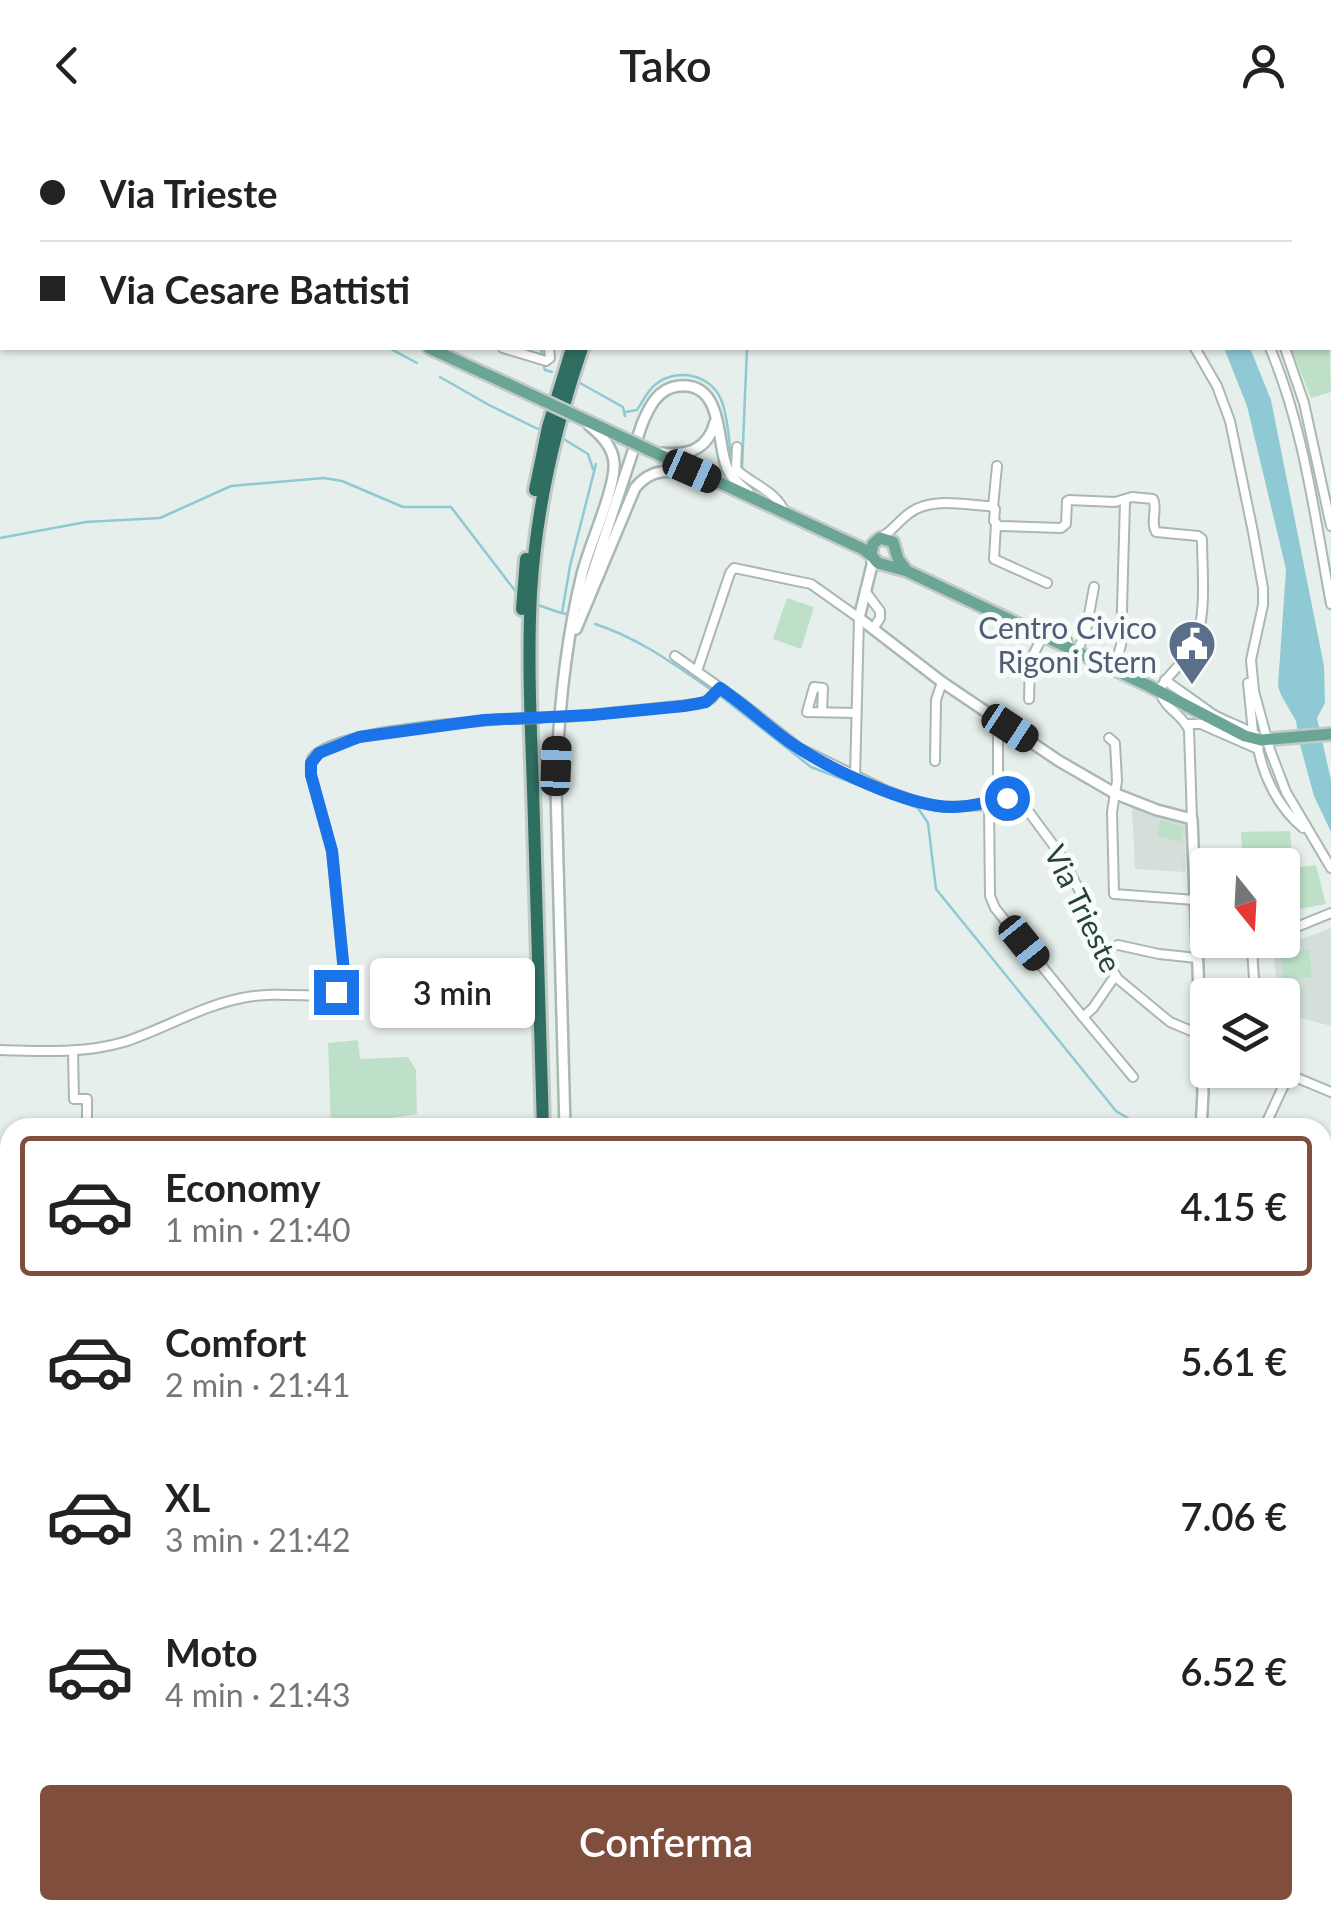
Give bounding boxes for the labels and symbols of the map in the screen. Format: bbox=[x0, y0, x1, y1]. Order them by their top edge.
car bbox=[658, 445, 726, 497]
place label: Centro Civico Rigoni Stern bbox=[978, 609, 1157, 679]
public building icon: Centro Civico Rigoni Stern bbox=[1166, 618, 1218, 686]
car bbox=[977, 699, 1043, 757]
car bbox=[540, 735, 572, 797]
route start bbox=[985, 776, 1030, 821]
street label: Via Trieste bbox=[1038, 838, 1130, 978]
north arrow bbox=[1190, 848, 1300, 958]
car bbox=[993, 910, 1055, 976]
callout: 3 min bbox=[371, 957, 536, 1027]
route end bbox=[314, 970, 359, 1015]

